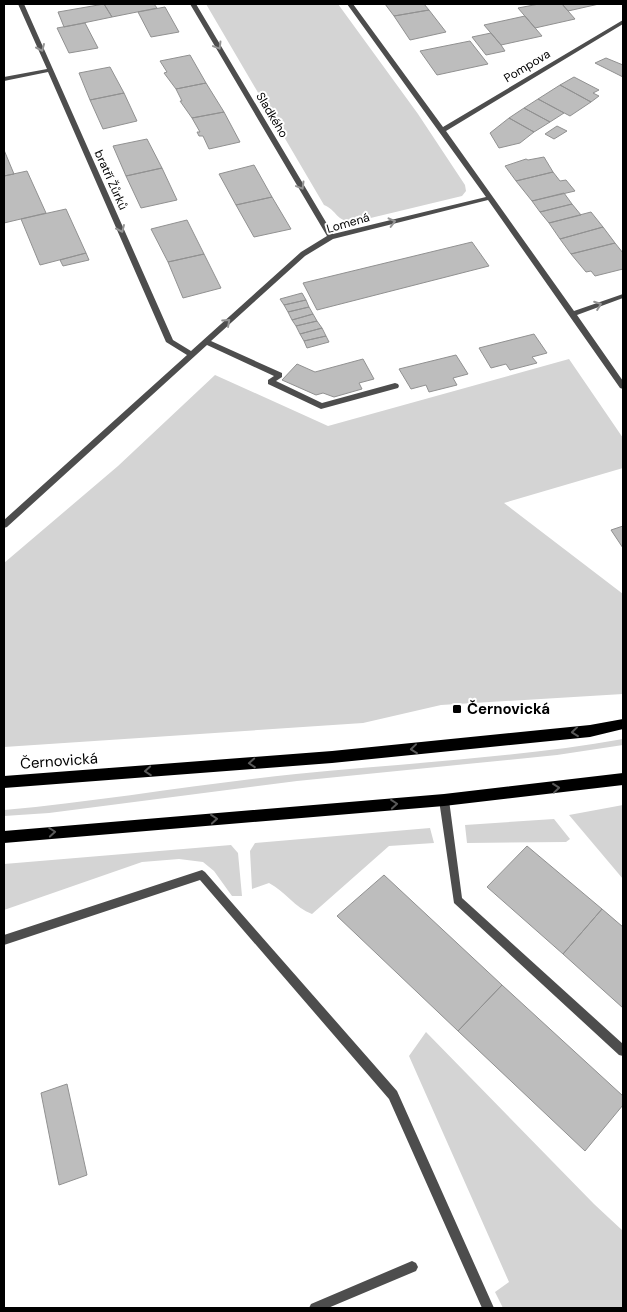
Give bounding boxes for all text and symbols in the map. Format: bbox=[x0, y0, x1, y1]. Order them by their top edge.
one-way arrow bbox=[211, 40, 221, 49]
one-way arrow bbox=[34, 43, 45, 52]
street label: Pompova bbox=[501, 46, 553, 86]
street label: Sladkého bbox=[252, 89, 292, 141]
street label: bratří Žůrků bbox=[91, 147, 131, 213]
one-way arrow bbox=[294, 180, 304, 189]
street label: Lomená bbox=[325, 209, 371, 237]
one-way arrow bbox=[388, 217, 397, 228]
one-way arrow bbox=[114, 224, 125, 233]
one-way arrow bbox=[593, 301, 602, 311]
one-way arrow bbox=[222, 319, 231, 328]
place label: Černovická bbox=[467, 699, 550, 719]
marker: Černovická bbox=[451, 703, 463, 715]
one-way arrow bbox=[571, 726, 579, 737]
one-way arrow bbox=[409, 743, 417, 754]
street label: Černovická bbox=[20, 748, 98, 774]
one-way arrow bbox=[247, 757, 255, 768]
one-way arrow bbox=[144, 765, 152, 776]
one-way arrow bbox=[552, 783, 560, 794]
one-way arrow bbox=[390, 799, 398, 810]
one-way arrow bbox=[211, 814, 219, 825]
one-way arrow bbox=[49, 827, 57, 838]

